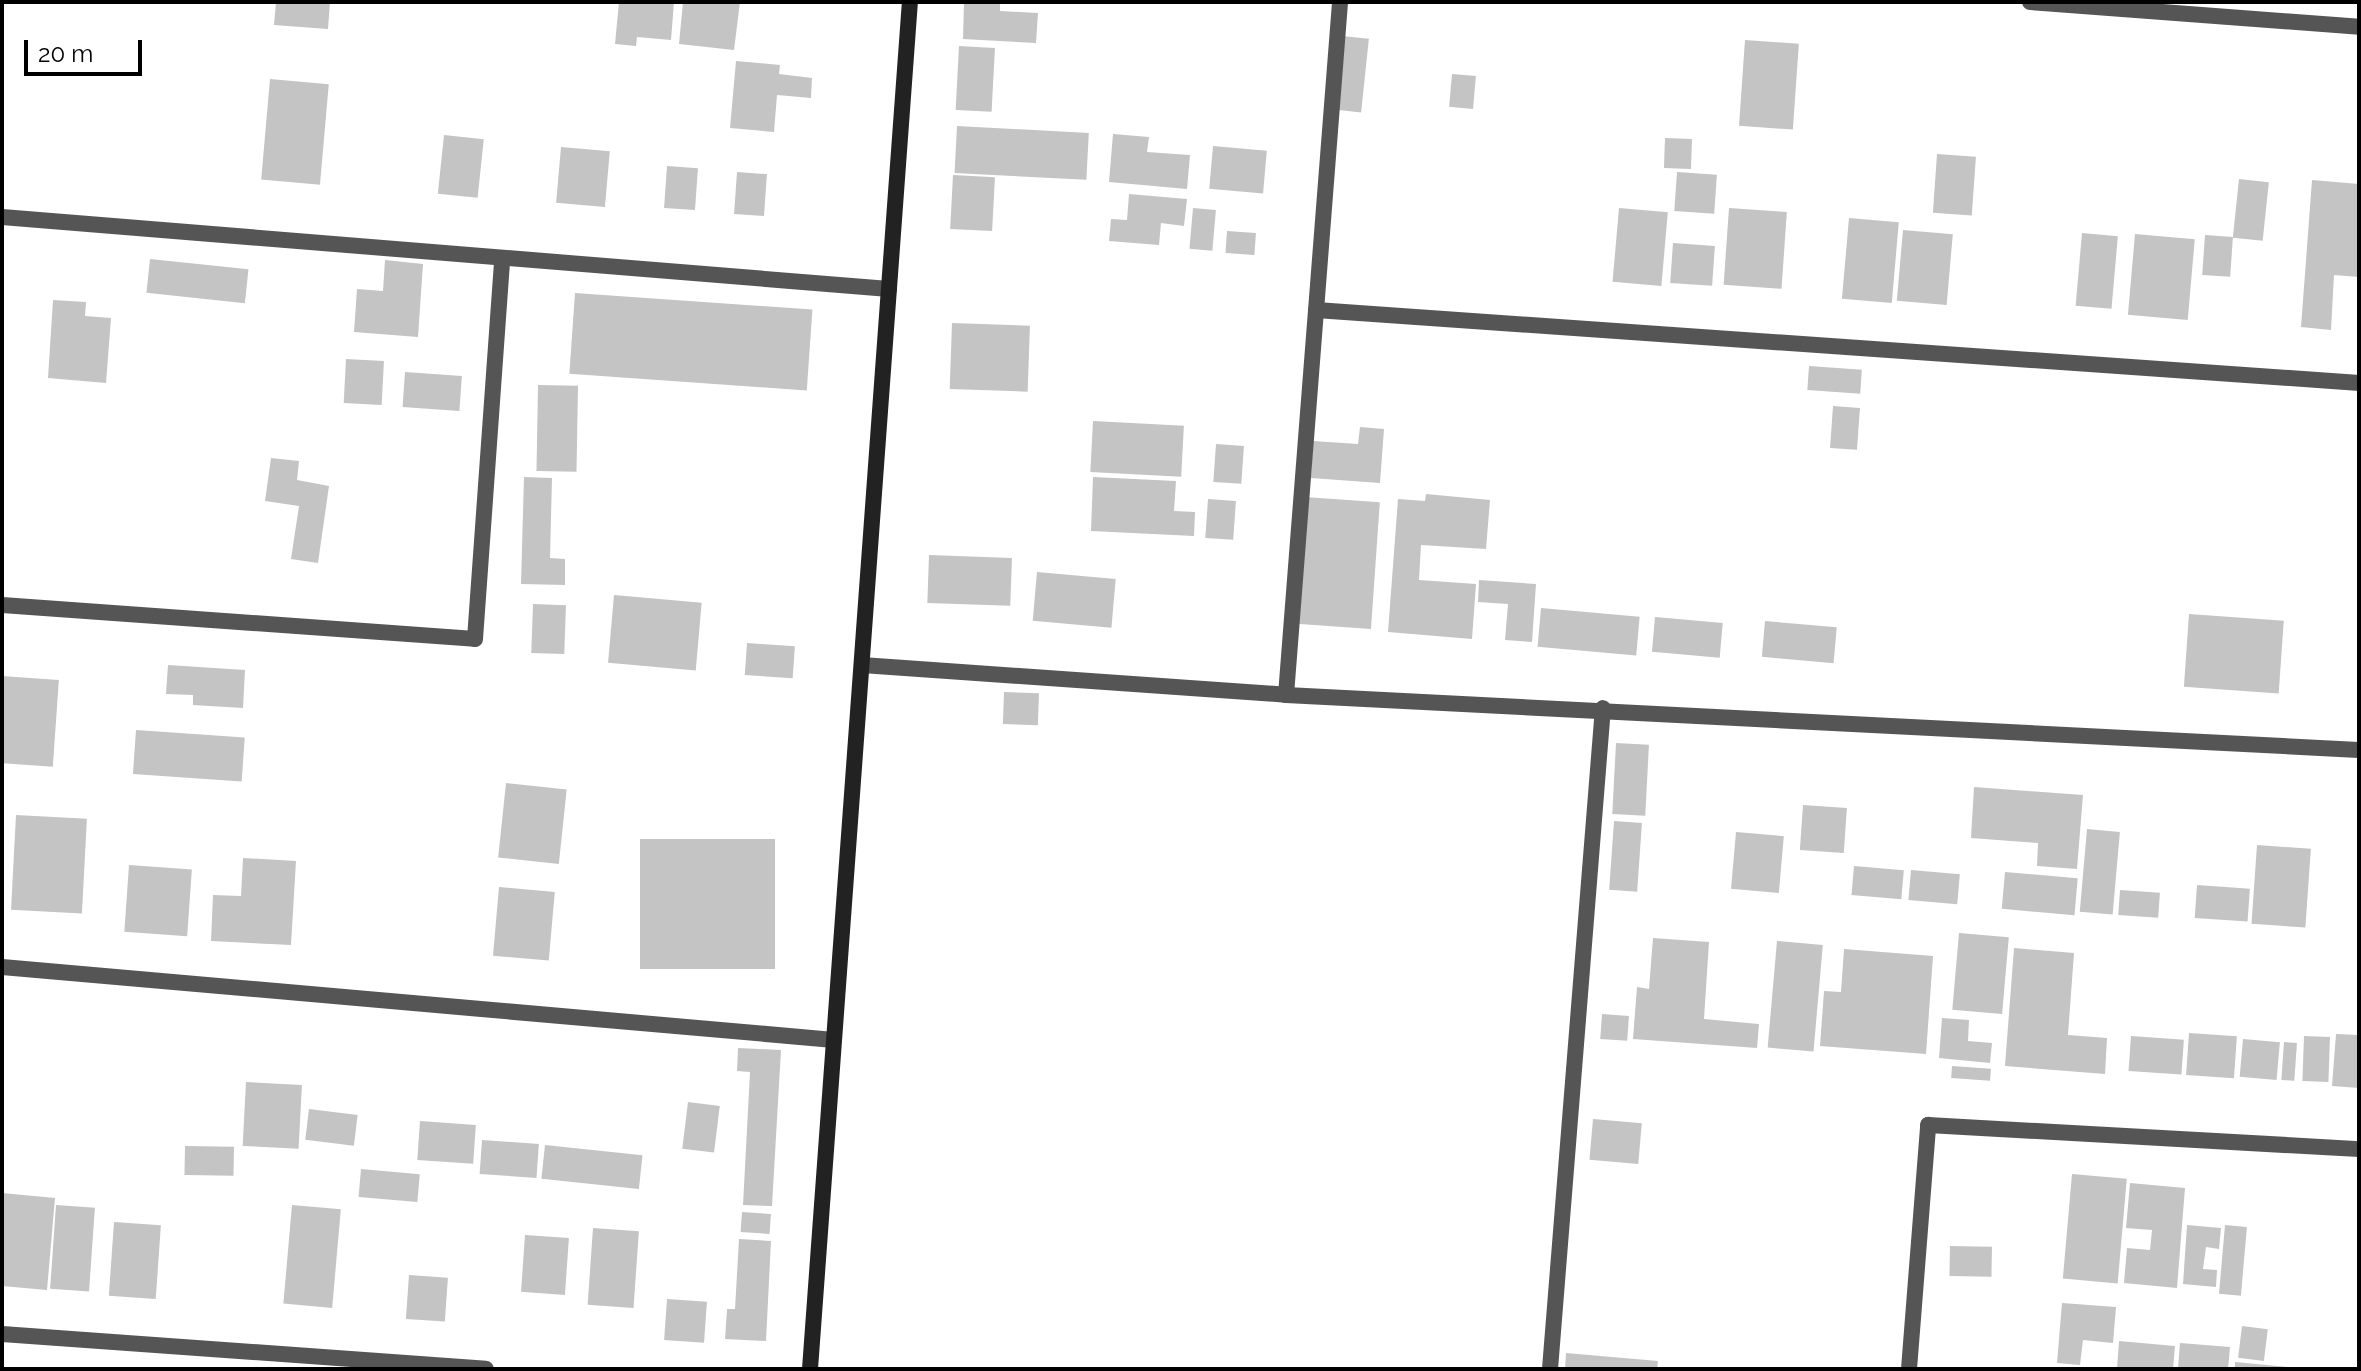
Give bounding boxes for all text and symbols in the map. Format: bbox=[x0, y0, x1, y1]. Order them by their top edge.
scale bar bbox=[28, 24, 146, 74]
text: 20 m bbox=[38, 39, 93, 68]

